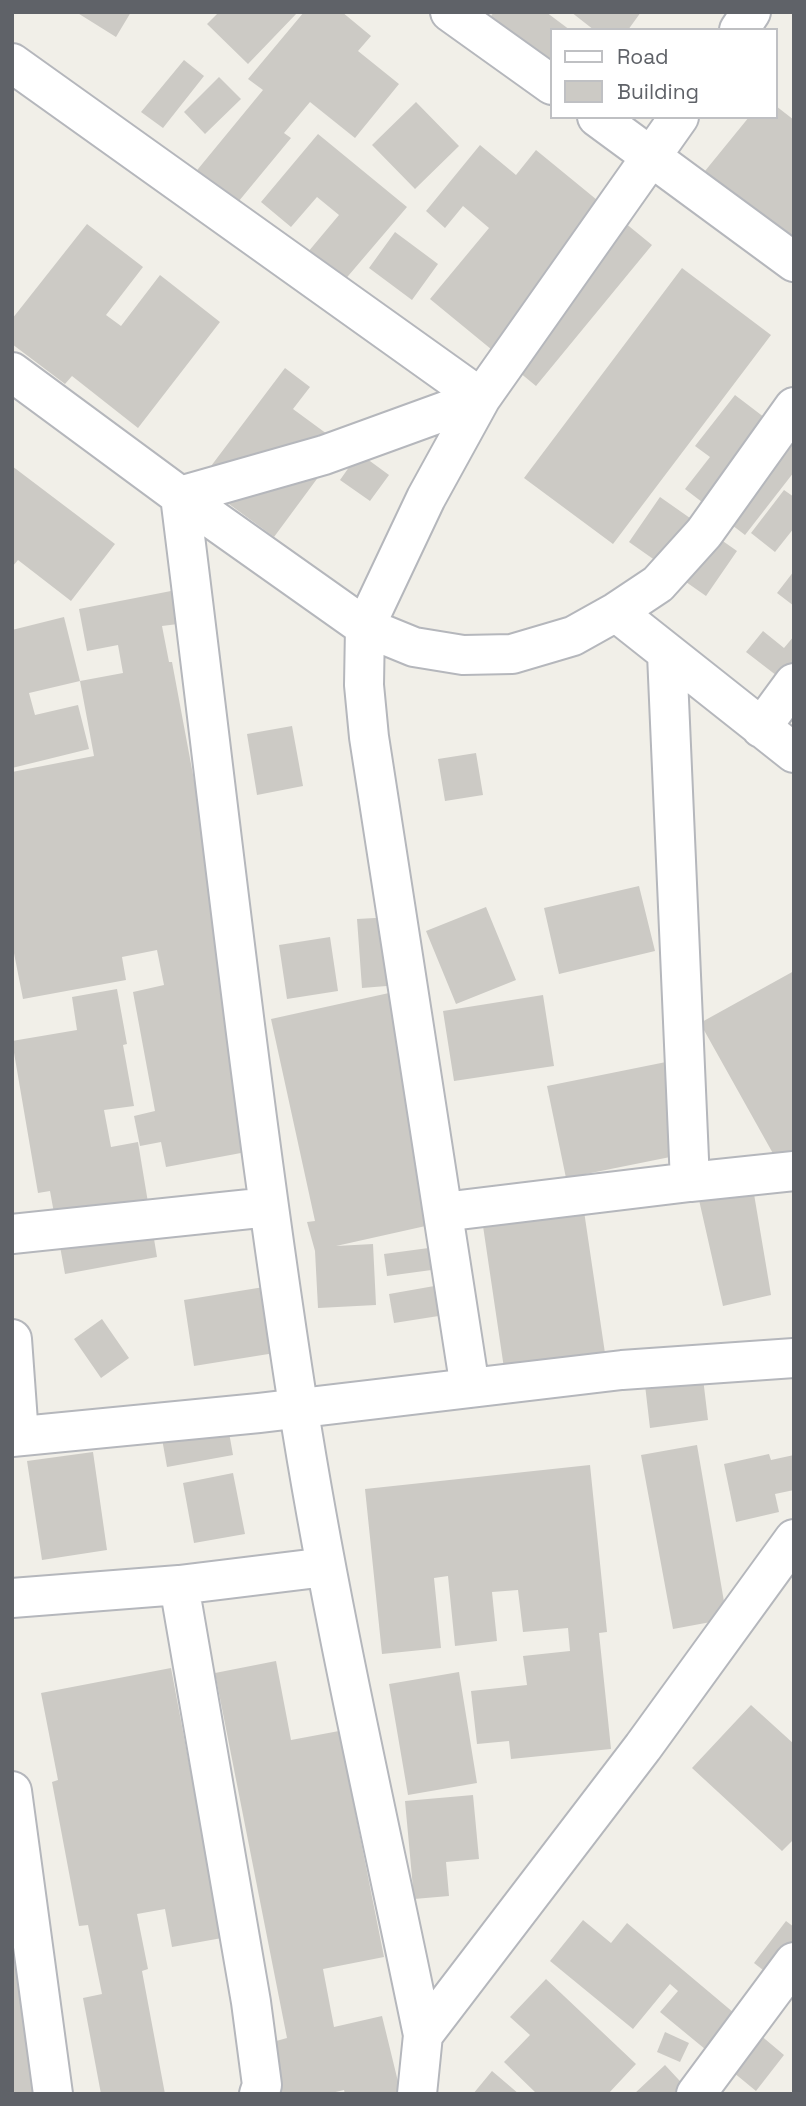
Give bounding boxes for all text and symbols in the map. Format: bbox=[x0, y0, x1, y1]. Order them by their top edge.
legend bbox=[550, 28, 778, 119]
text: Road bbox=[617, 43, 669, 70]
text: Building bbox=[617, 78, 699, 105]

